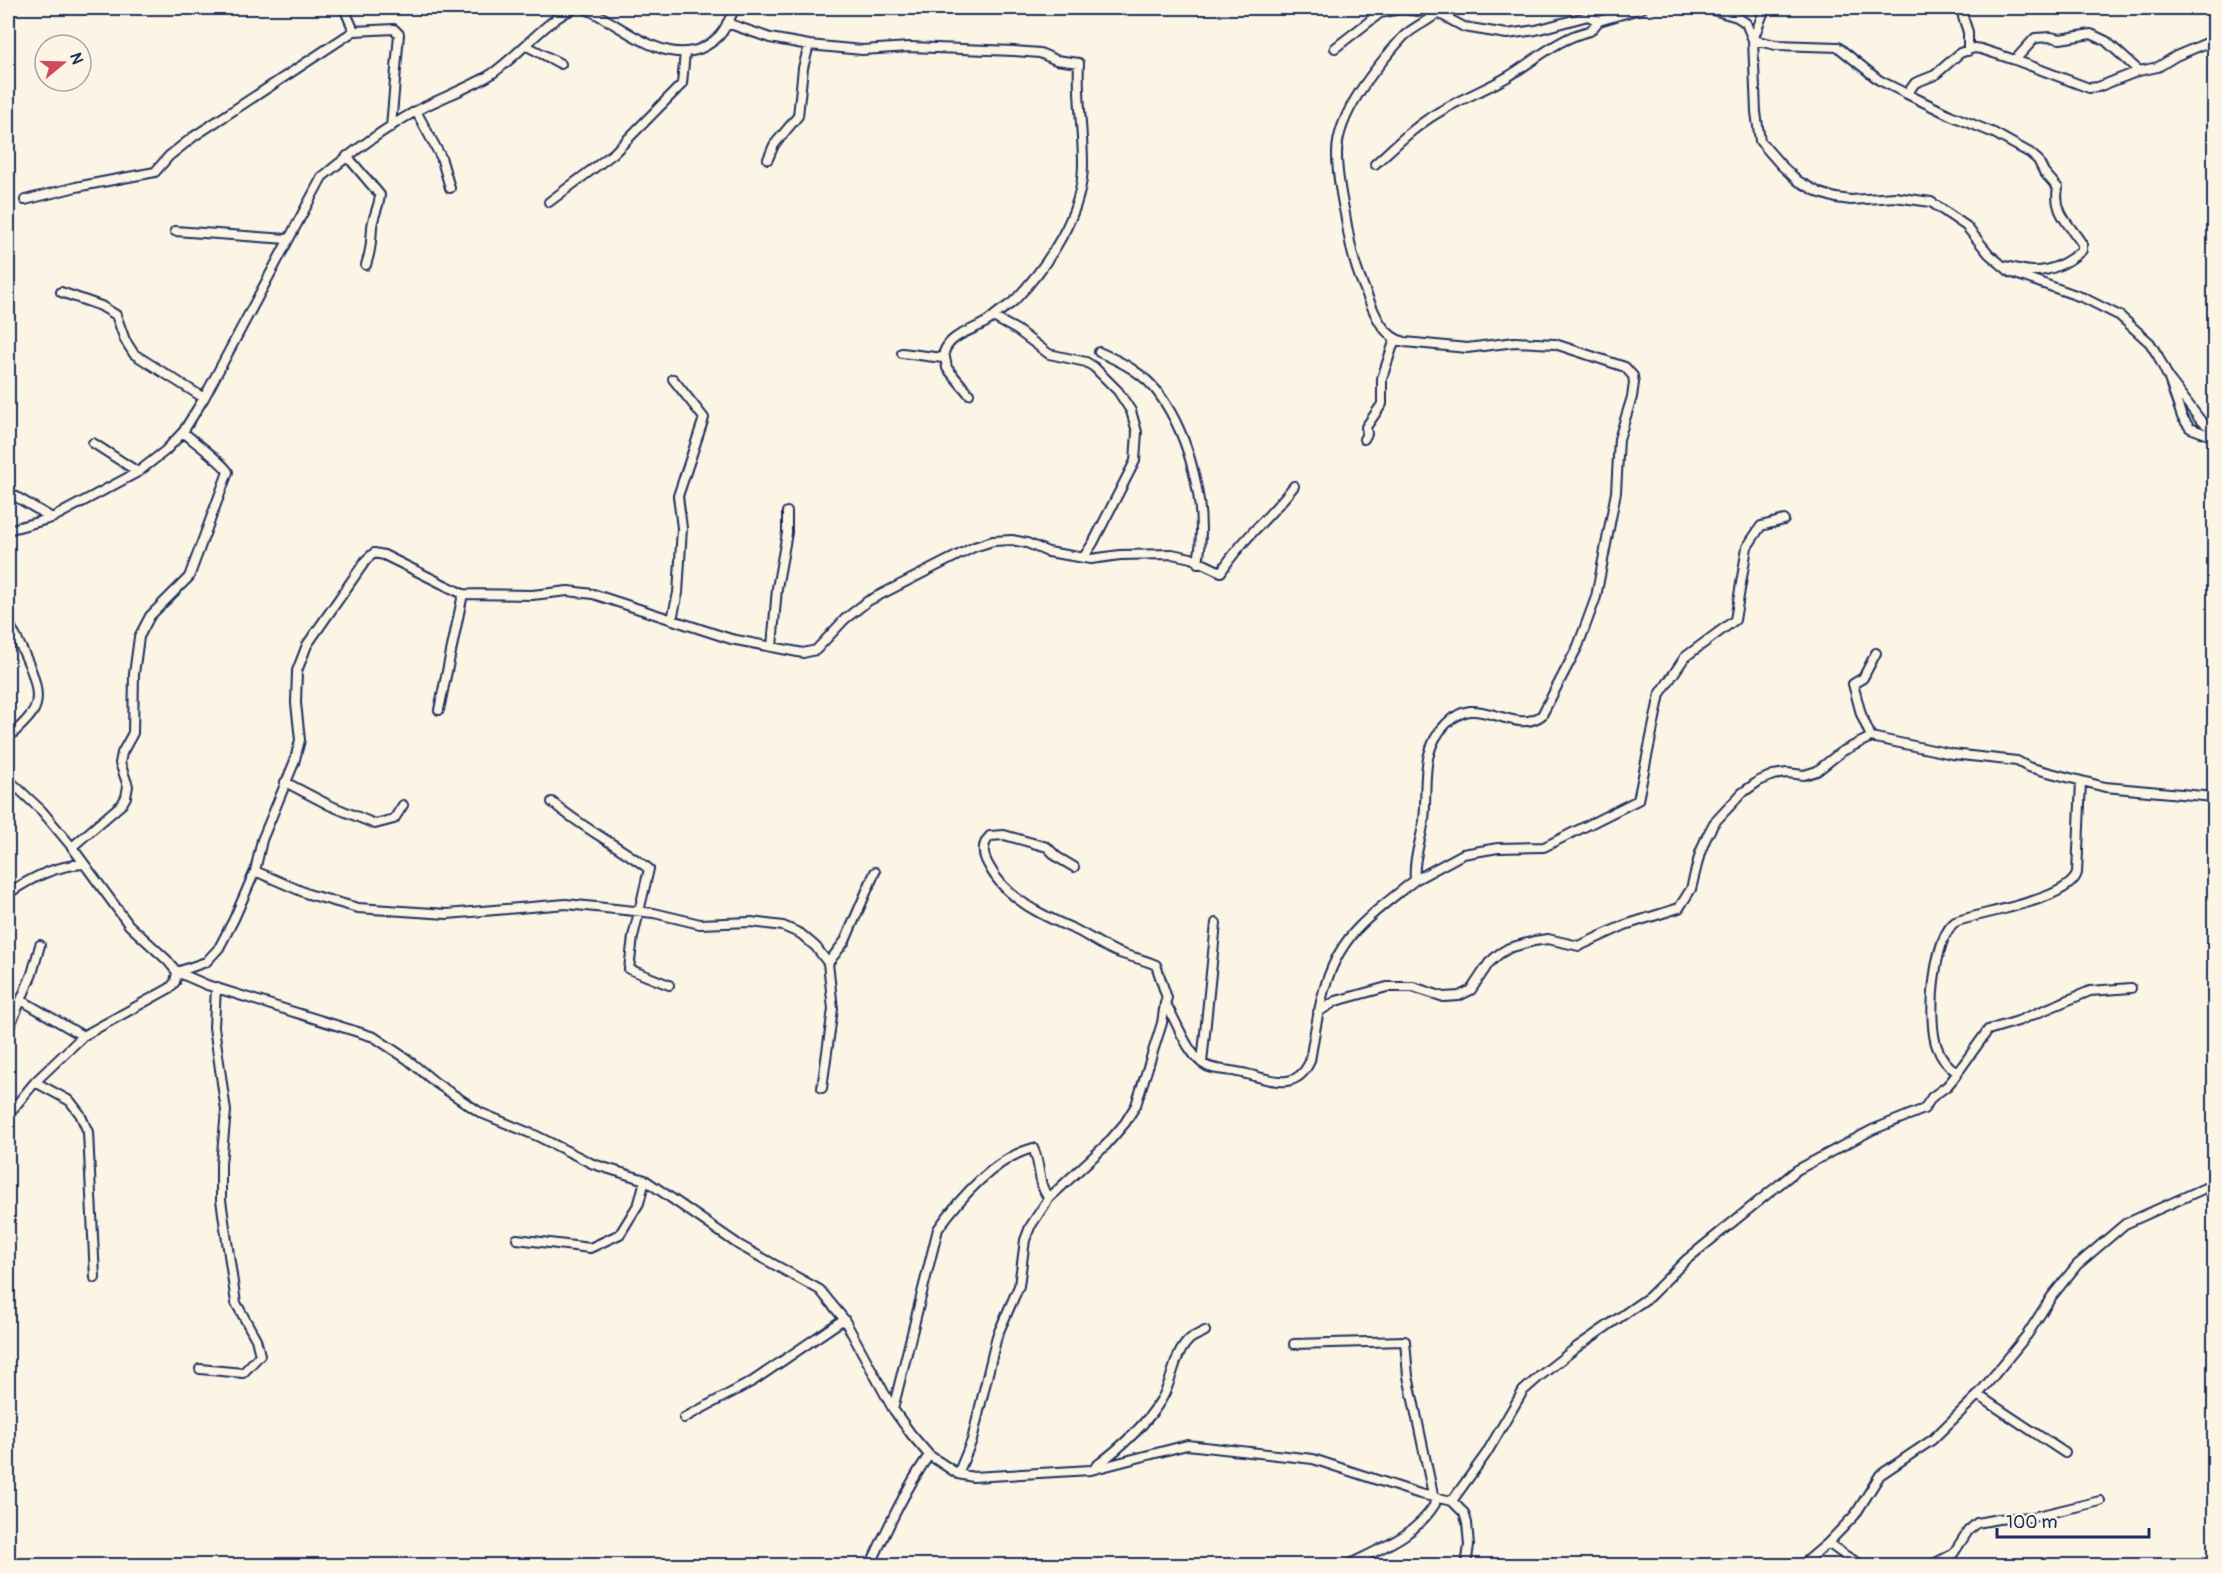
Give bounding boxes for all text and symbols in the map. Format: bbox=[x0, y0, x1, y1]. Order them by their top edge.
north arrow bbox=[33, 33, 93, 93]
text: N bbox=[65, 50, 88, 67]
scale bar bbox=[1997, 1501, 2148, 1539]
text: 100 m bbox=[2006, 1511, 2058, 1534]

